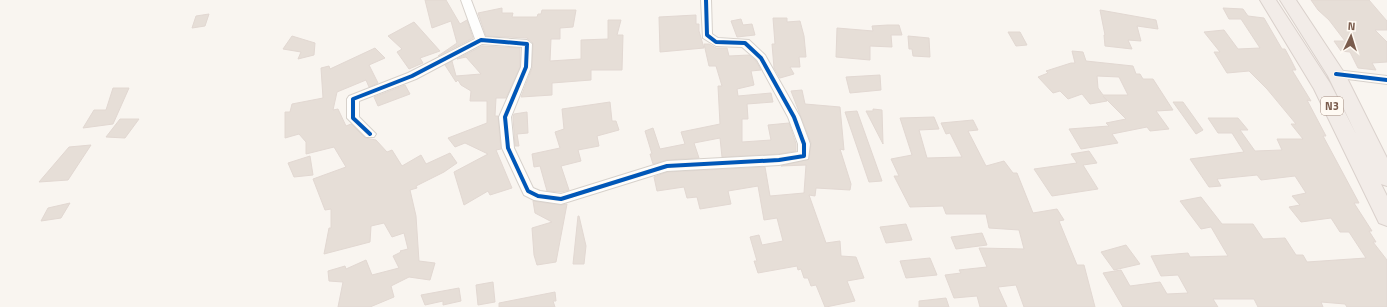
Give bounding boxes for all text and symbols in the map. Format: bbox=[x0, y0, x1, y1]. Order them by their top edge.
north arrow bbox=[1331, 16, 1371, 56]
text: N bbox=[1347, 18, 1356, 34]
road number: N3 bbox=[1321, 97, 1343, 115]

